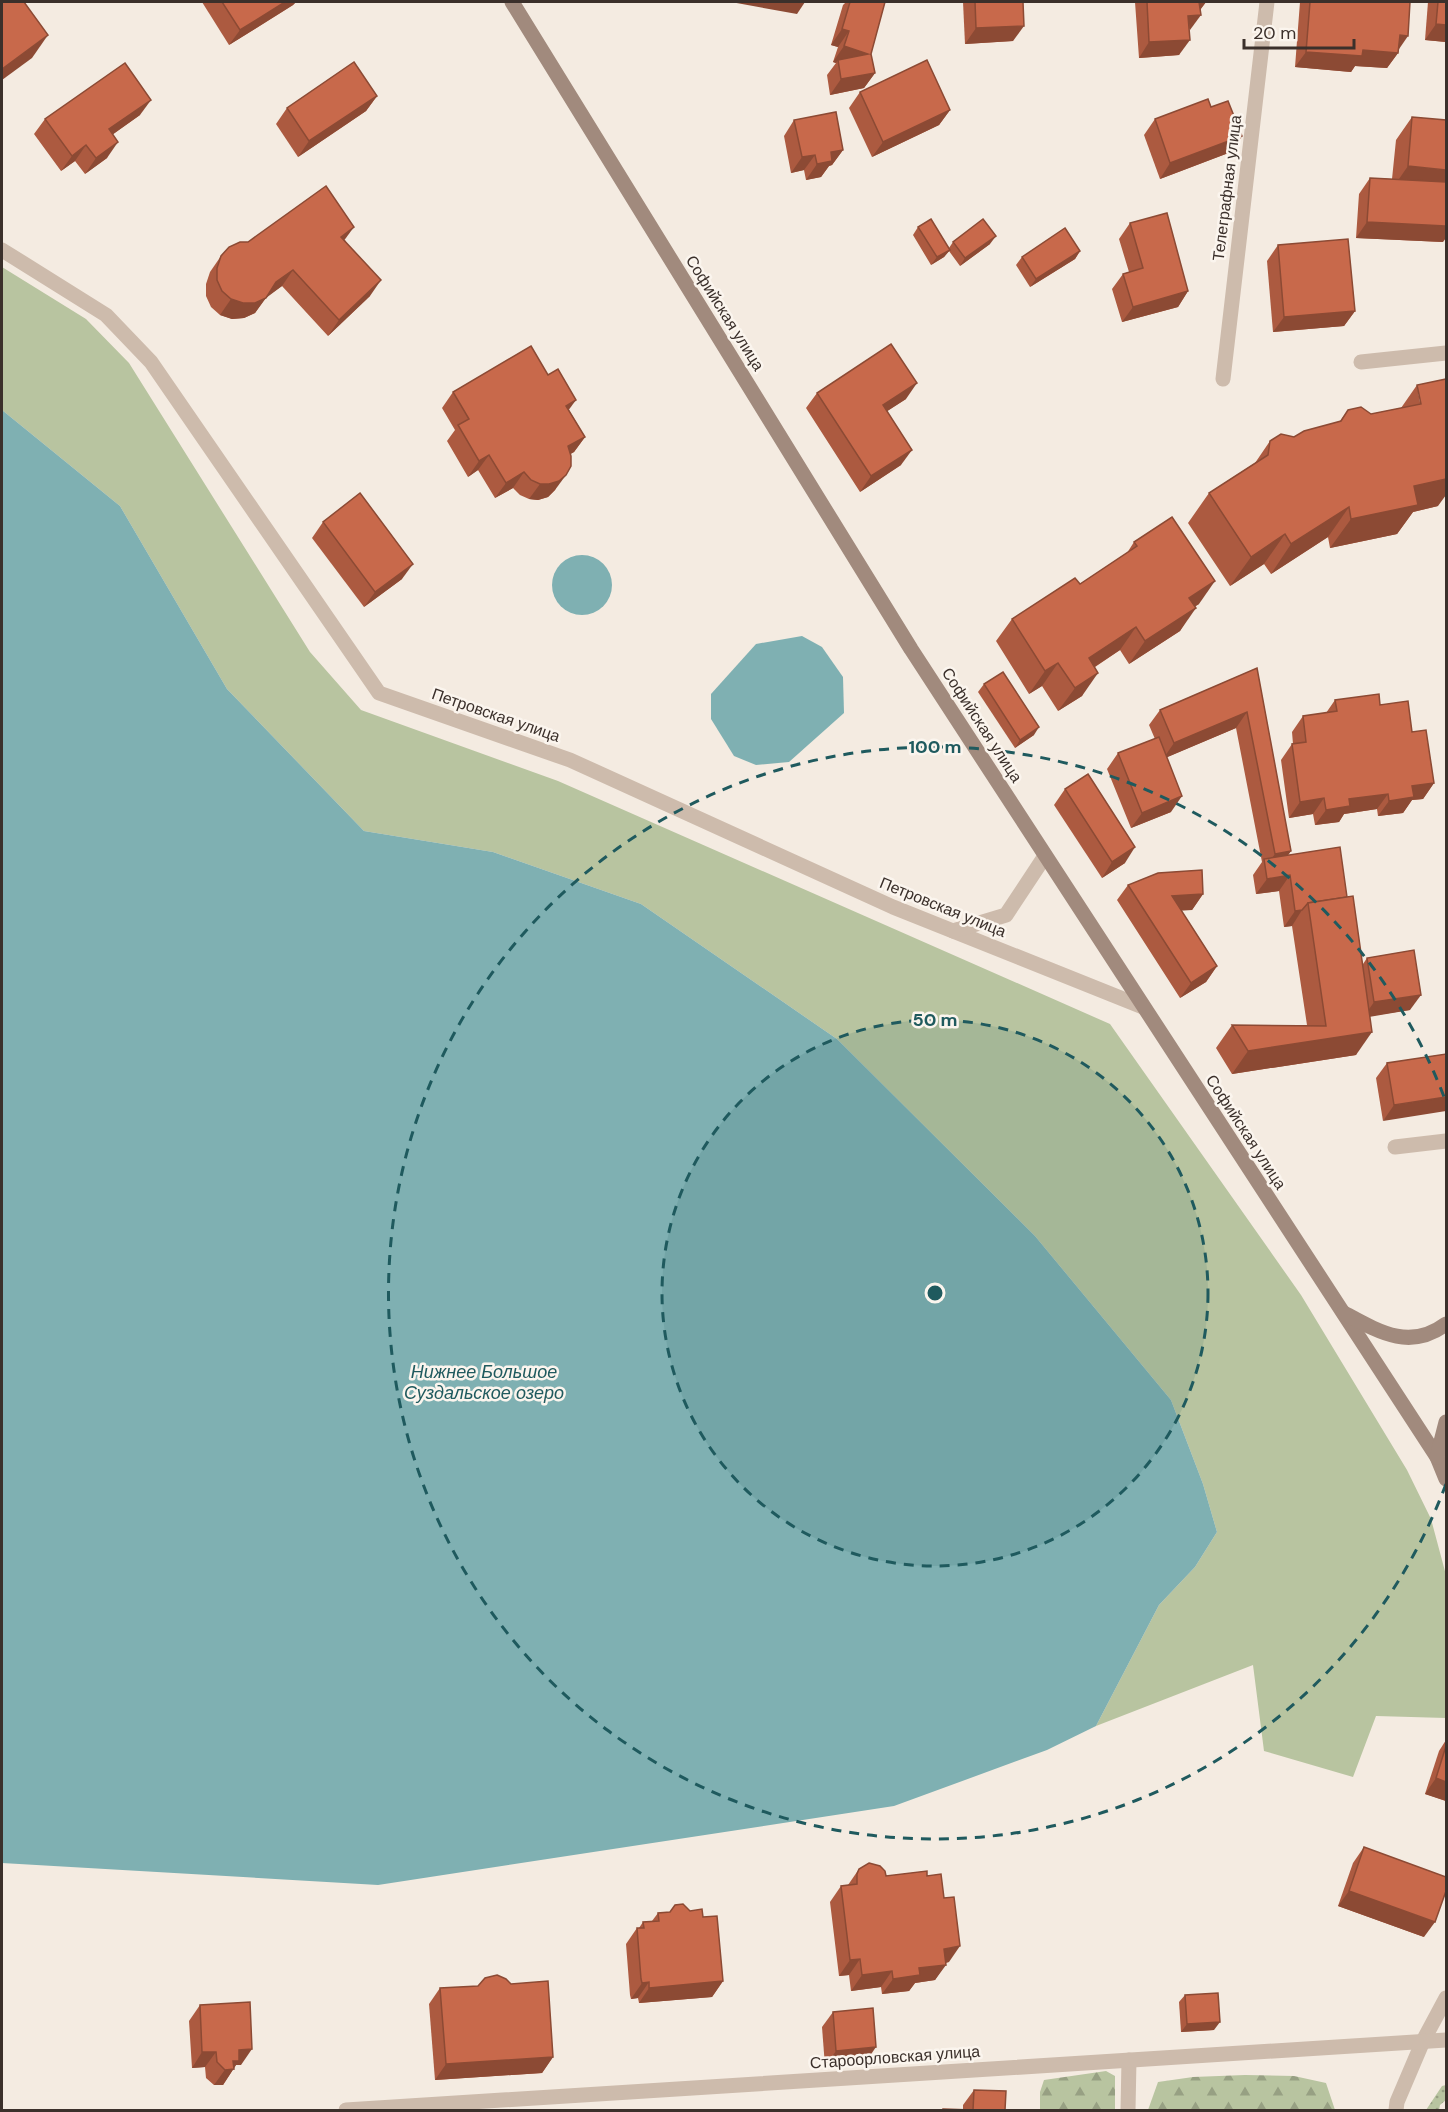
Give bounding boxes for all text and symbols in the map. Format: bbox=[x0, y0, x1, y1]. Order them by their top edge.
scale bar bbox=[1244, 12, 1354, 50]
text: 20 m bbox=[1253, 21, 1296, 45]
street label: Телеграфная улица bbox=[1208, 114, 1246, 262]
street label: Софийская улица bbox=[681, 251, 769, 375]
street label: Софийская улица bbox=[937, 664, 1027, 786]
street label: Петровская улица bbox=[429, 683, 563, 747]
text: 100 m bbox=[908, 735, 962, 759]
street label: Петровская улица bbox=[877, 872, 1009, 942]
text: 50 m bbox=[912, 1008, 958, 1032]
street label: Софийская улица bbox=[1201, 1071, 1291, 1193]
centre of rings bbox=[925, 1283, 945, 1303]
water label: Нижнее Большое Суздальское озеро bbox=[404, 1360, 564, 1405]
street label: Староорловская улица bbox=[809, 2041, 981, 2073]

